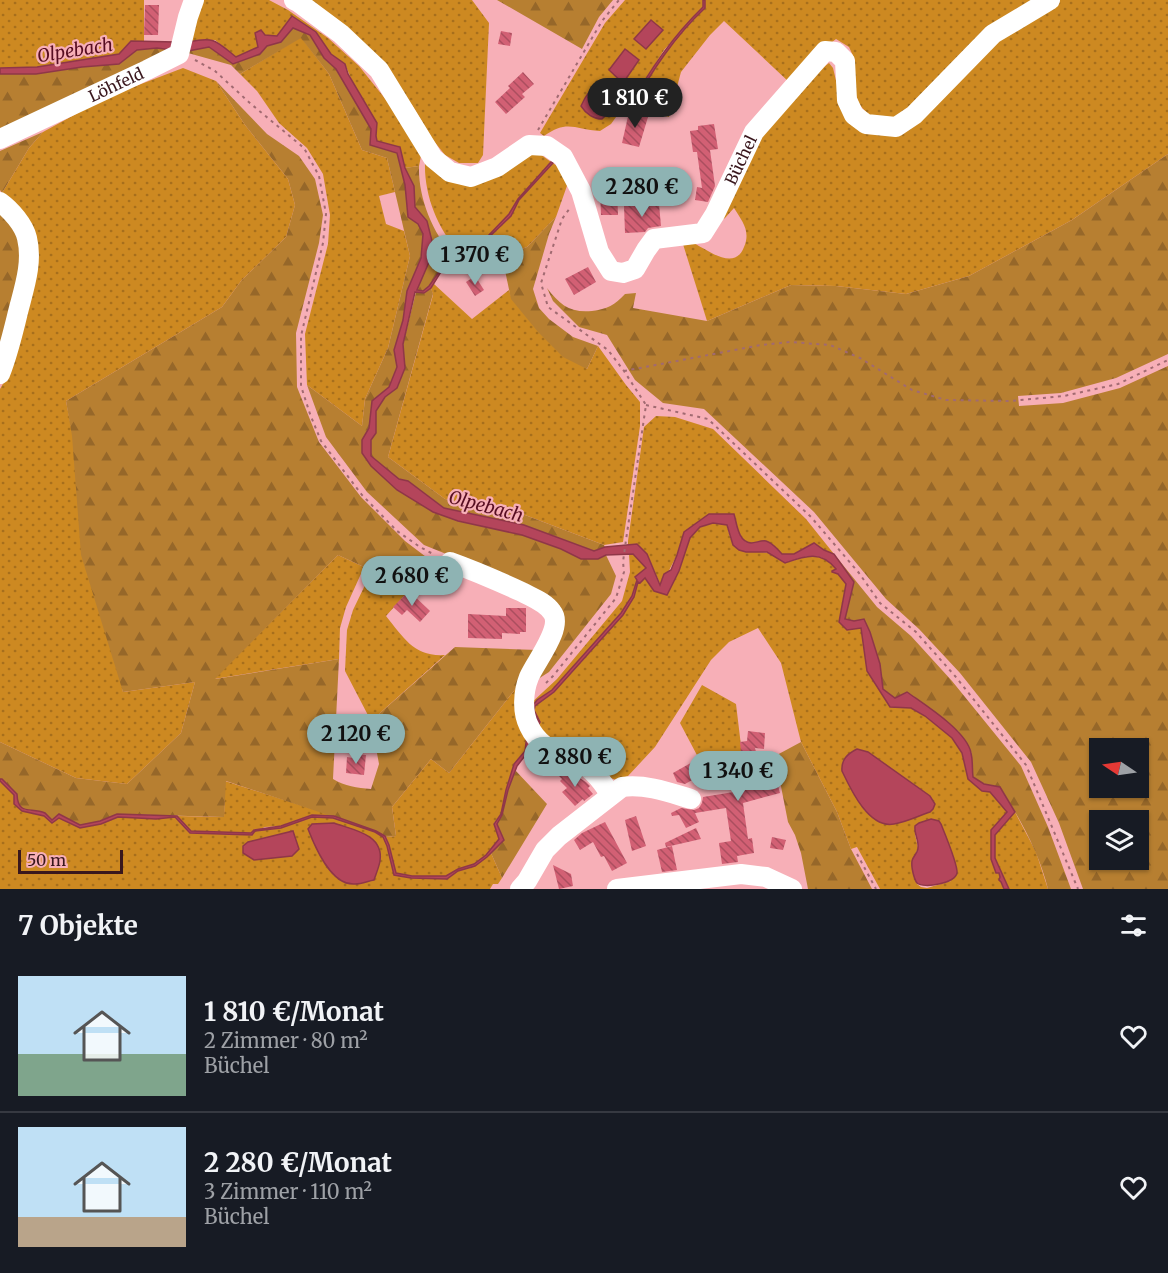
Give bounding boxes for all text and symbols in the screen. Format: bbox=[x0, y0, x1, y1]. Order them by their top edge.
water label: Olpebach bbox=[36, 33, 114, 67]
street label: Löhfeld bbox=[85, 63, 147, 106]
pin: 1 810 € bbox=[580, 78, 690, 129]
text: 1 810 € bbox=[601, 85, 669, 110]
street label: Büchel bbox=[720, 132, 761, 188]
pin: 2 280 € bbox=[587, 167, 697, 218]
text: 2 280 € bbox=[605, 174, 679, 199]
pin: 1 370 € bbox=[420, 235, 530, 286]
text: 1 370 € bbox=[441, 242, 509, 267]
water label: Olpebach bbox=[446, 485, 526, 527]
pin: 2 680 € bbox=[357, 556, 467, 607]
text: 2 680 € bbox=[375, 563, 449, 588]
pin: 2 120 € bbox=[301, 714, 411, 765]
text: 2 120 € bbox=[321, 721, 391, 746]
pin: 2 880 € bbox=[520, 737, 630, 788]
north arrow bbox=[1089, 738, 1149, 798]
map controls bbox=[1089, 738, 1149, 870]
text: 2 880 € bbox=[538, 744, 612, 769]
pin: 1 340 € bbox=[683, 751, 793, 802]
text: 1 340 € bbox=[703, 758, 773, 783]
button: layers bbox=[1089, 810, 1149, 870]
scale bar bbox=[18, 847, 123, 874]
text: 50 m bbox=[27, 850, 66, 870]
text: 7 Objekte bbox=[18, 909, 138, 942]
icon: filters bbox=[1117, 909, 1150, 942]
text: 1 810 €/Monat bbox=[204, 995, 384, 1028]
icon: home bbox=[66, 1000, 138, 1072]
icon: heart bbox=[1117, 1020, 1150, 1053]
text: 2 Zimmer · 80 m² bbox=[204, 1028, 368, 1053]
text: Büchel bbox=[204, 1053, 269, 1078]
text: 2 280 €/Monat bbox=[204, 1146, 392, 1179]
icon: home bbox=[66, 1151, 138, 1223]
icon: heart bbox=[1117, 1171, 1150, 1204]
text: 3 Zimmer · 110 m² bbox=[204, 1179, 372, 1204]
text: Büchel bbox=[204, 1204, 269, 1229]

